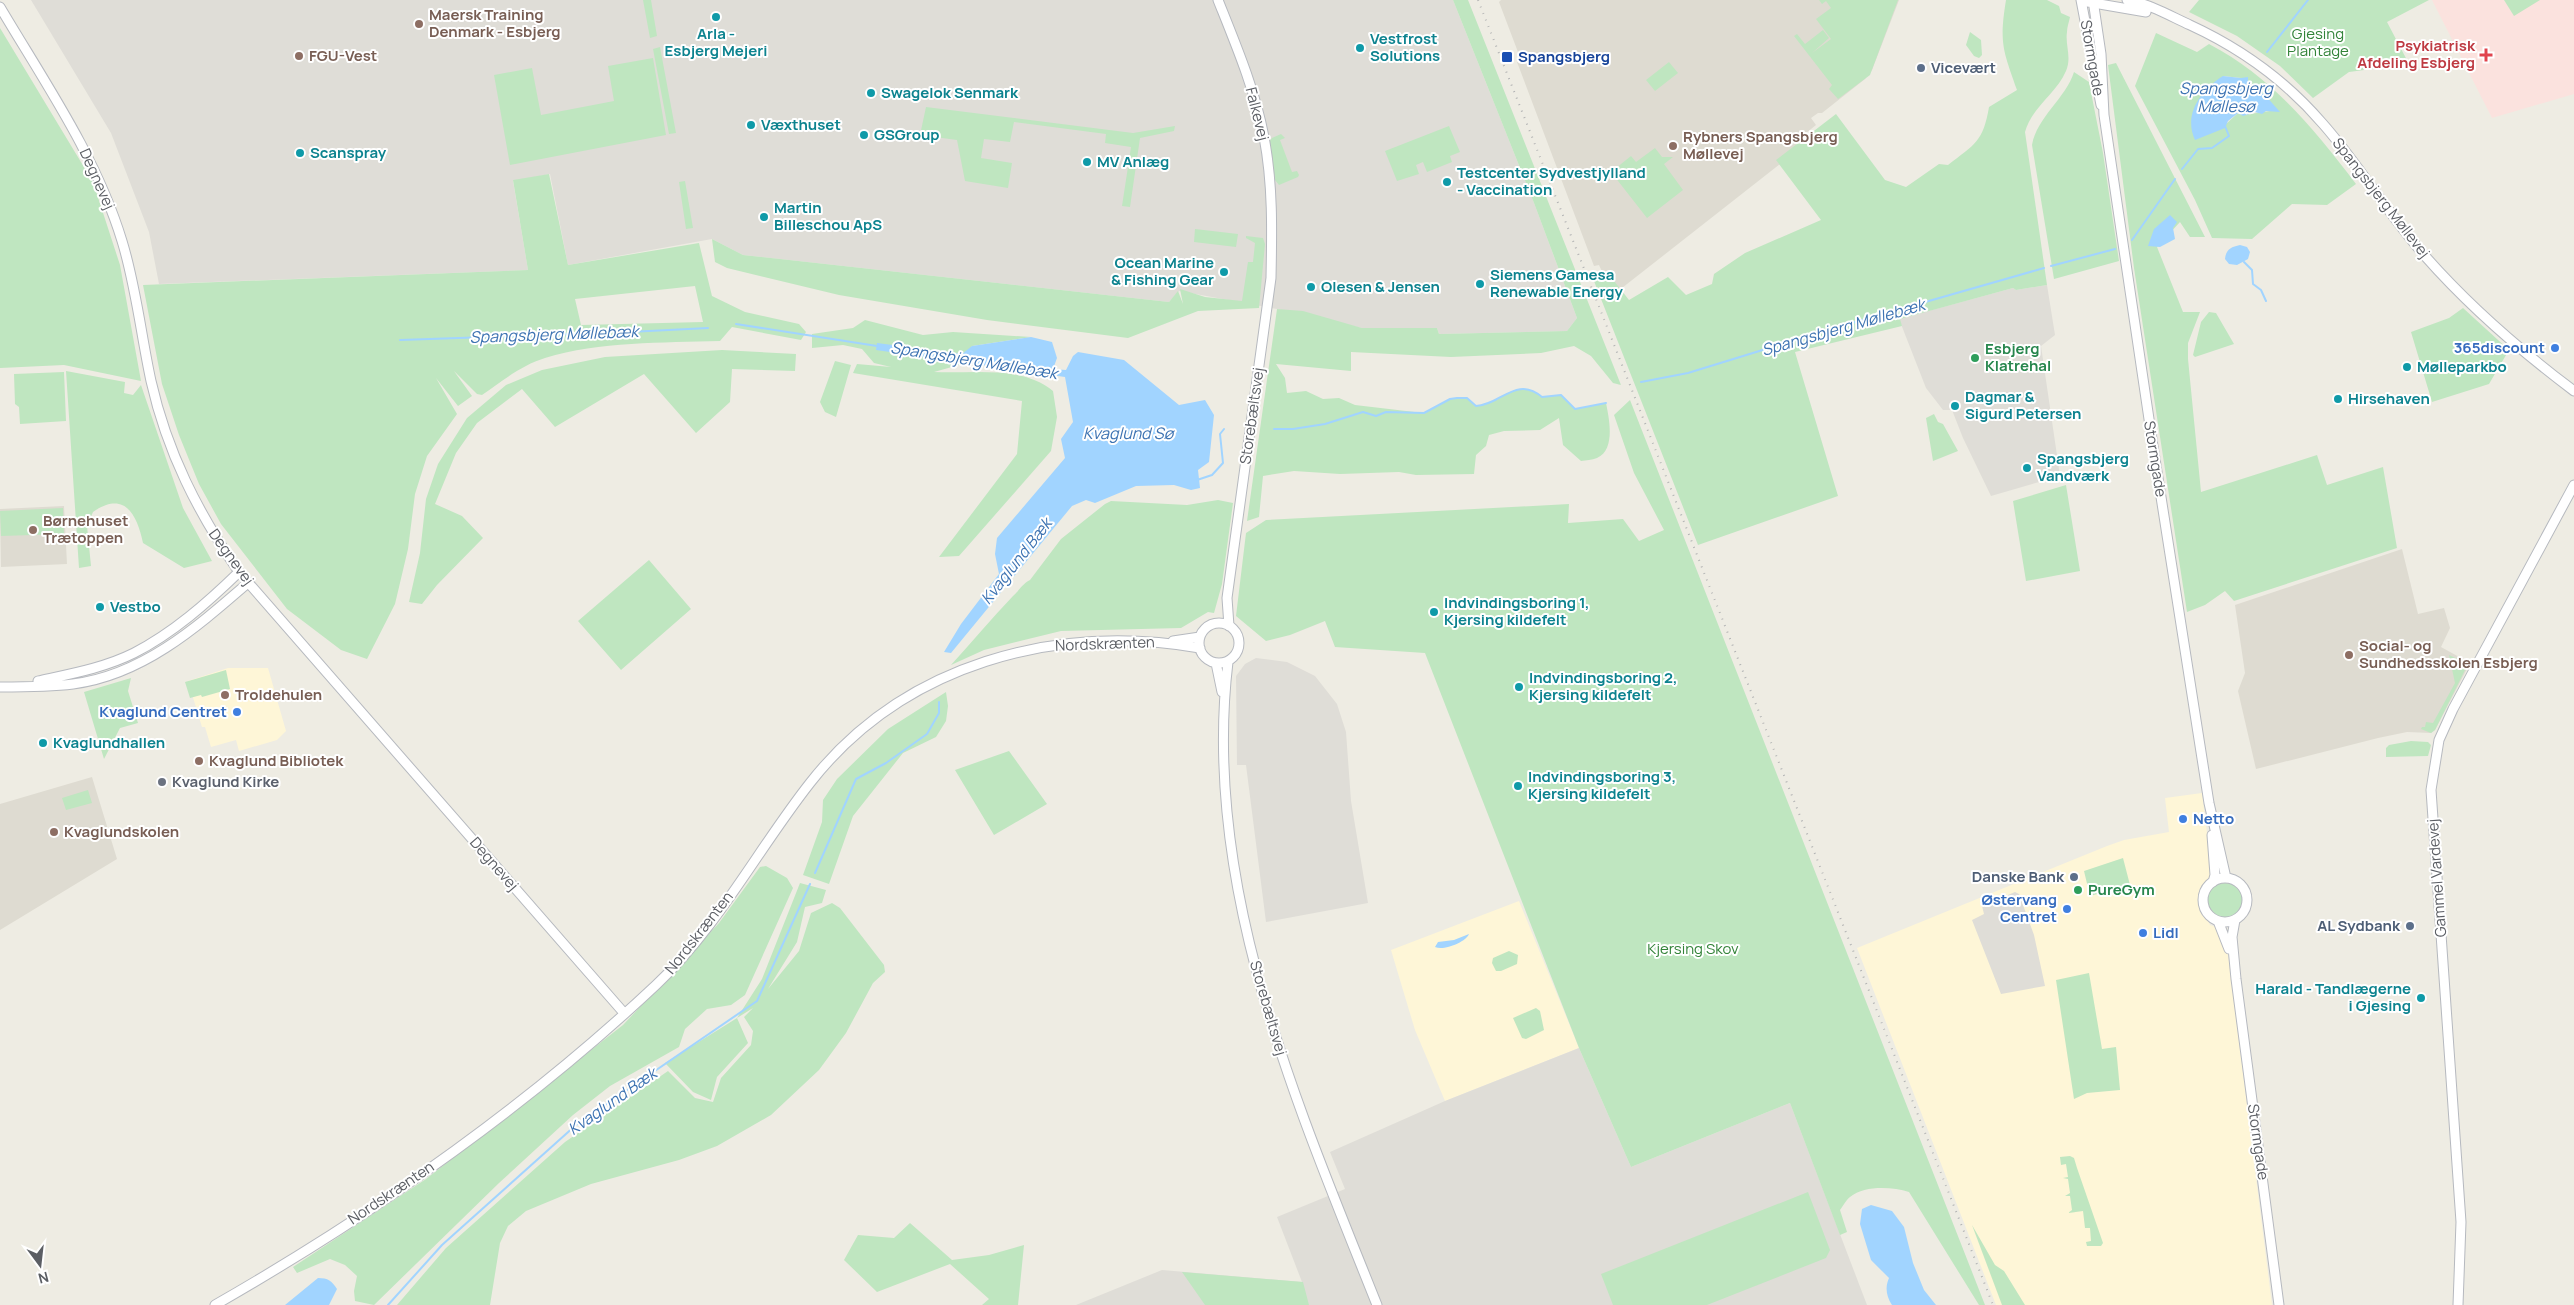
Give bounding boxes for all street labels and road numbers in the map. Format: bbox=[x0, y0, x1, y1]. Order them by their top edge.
street label: Stormgade bbox=[2075, 18, 2110, 98]
street label: Falkevej bbox=[1241, 85, 1274, 143]
street label: Spangsbjerg Møllevej bbox=[2328, 133, 2435, 262]
street label: Degnevej bbox=[75, 145, 120, 213]
street label: Storebæltsvej bbox=[1234, 366, 1269, 466]
street label: Stormgade bbox=[2139, 419, 2172, 499]
street label: Degnevej bbox=[204, 524, 259, 589]
street label: Nordskrænten bbox=[1055, 631, 1155, 656]
street label: Gammel Vardevej bbox=[2422, 818, 2451, 938]
street label: Degnevej bbox=[465, 832, 524, 895]
street label: Nordskrænten bbox=[660, 887, 738, 978]
street label: Storebæltsvej bbox=[1245, 958, 1292, 1058]
street label: Stormgade bbox=[2243, 1102, 2274, 1182]
street label: Nordskrænten bbox=[344, 1156, 438, 1229]

